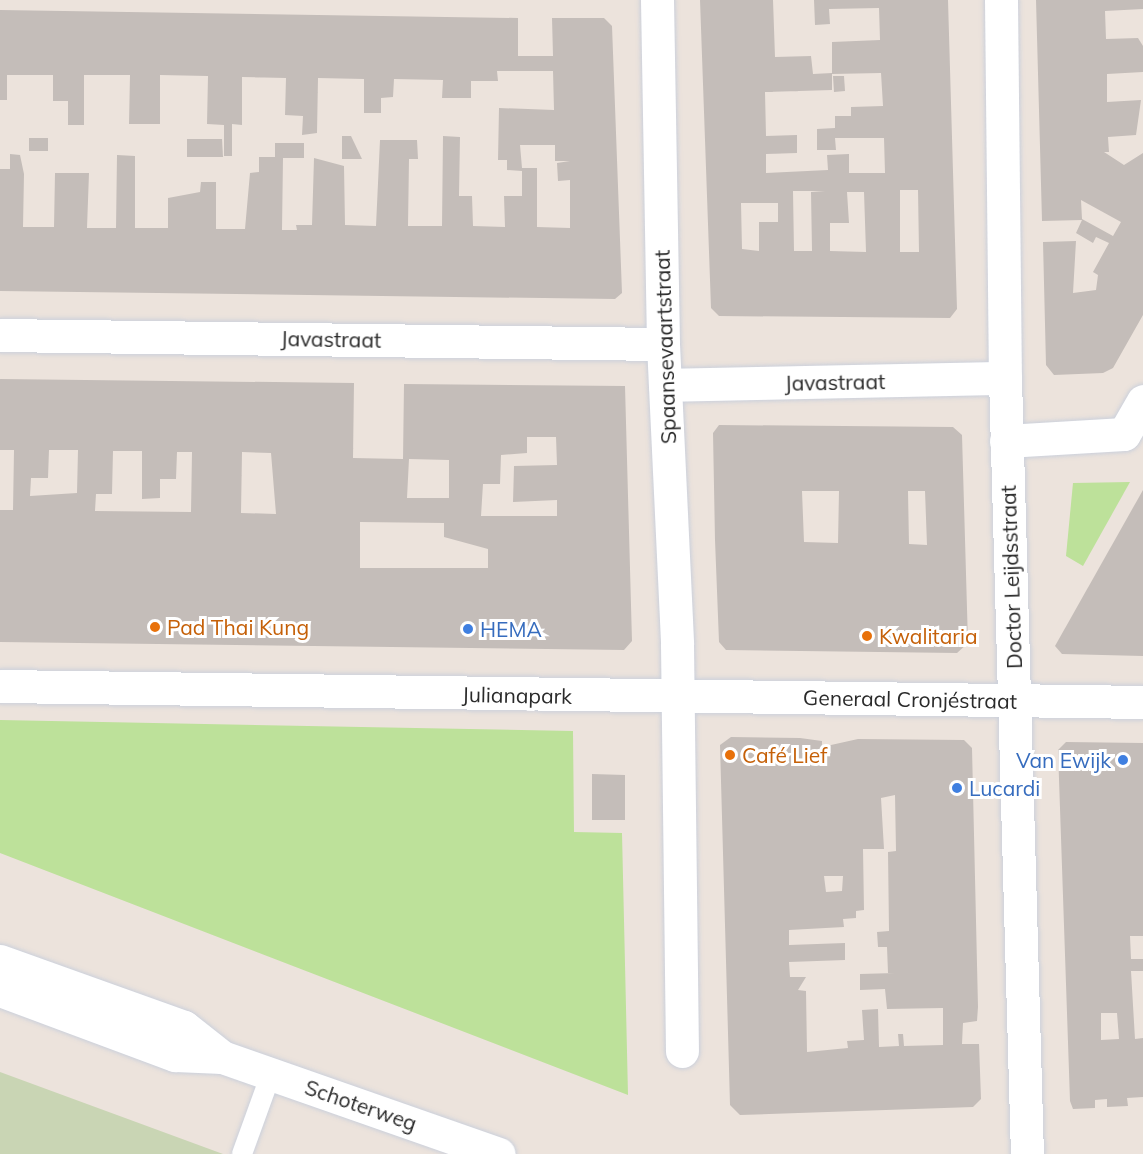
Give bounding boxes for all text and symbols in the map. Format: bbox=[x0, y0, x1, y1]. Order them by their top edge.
street label: Spaansevaartstraat bbox=[649, 249, 681, 445]
street label: Javastraat bbox=[280, 326, 382, 352]
street label: Javastraat bbox=[784, 369, 886, 395]
street label: Doctor Leijdsstraat bbox=[995, 485, 1027, 669]
place label: Pad Thai Kung bbox=[167, 614, 309, 640]
place label: HEMA bbox=[480, 616, 542, 642]
marker: Pad Thai Kung bbox=[148, 620, 162, 634]
marker: HEMA bbox=[461, 622, 475, 636]
place label: Kwalitaria bbox=[879, 623, 978, 649]
marker: Kwalitaria bbox=[860, 629, 874, 643]
street label: Julianapark bbox=[462, 681, 572, 709]
street label: Generaal Cronjéstraat bbox=[803, 685, 1017, 713]
place label: Café Lief bbox=[742, 742, 827, 768]
place label: Van Ewijk bbox=[1016, 747, 1111, 773]
marker: Café Lief bbox=[723, 748, 737, 762]
marker: Van Ewijk bbox=[1116, 753, 1130, 767]
place label: Lucardi bbox=[969, 775, 1040, 801]
marker: Lucardi bbox=[950, 781, 964, 795]
street label: Schoterweg bbox=[302, 1074, 420, 1136]

